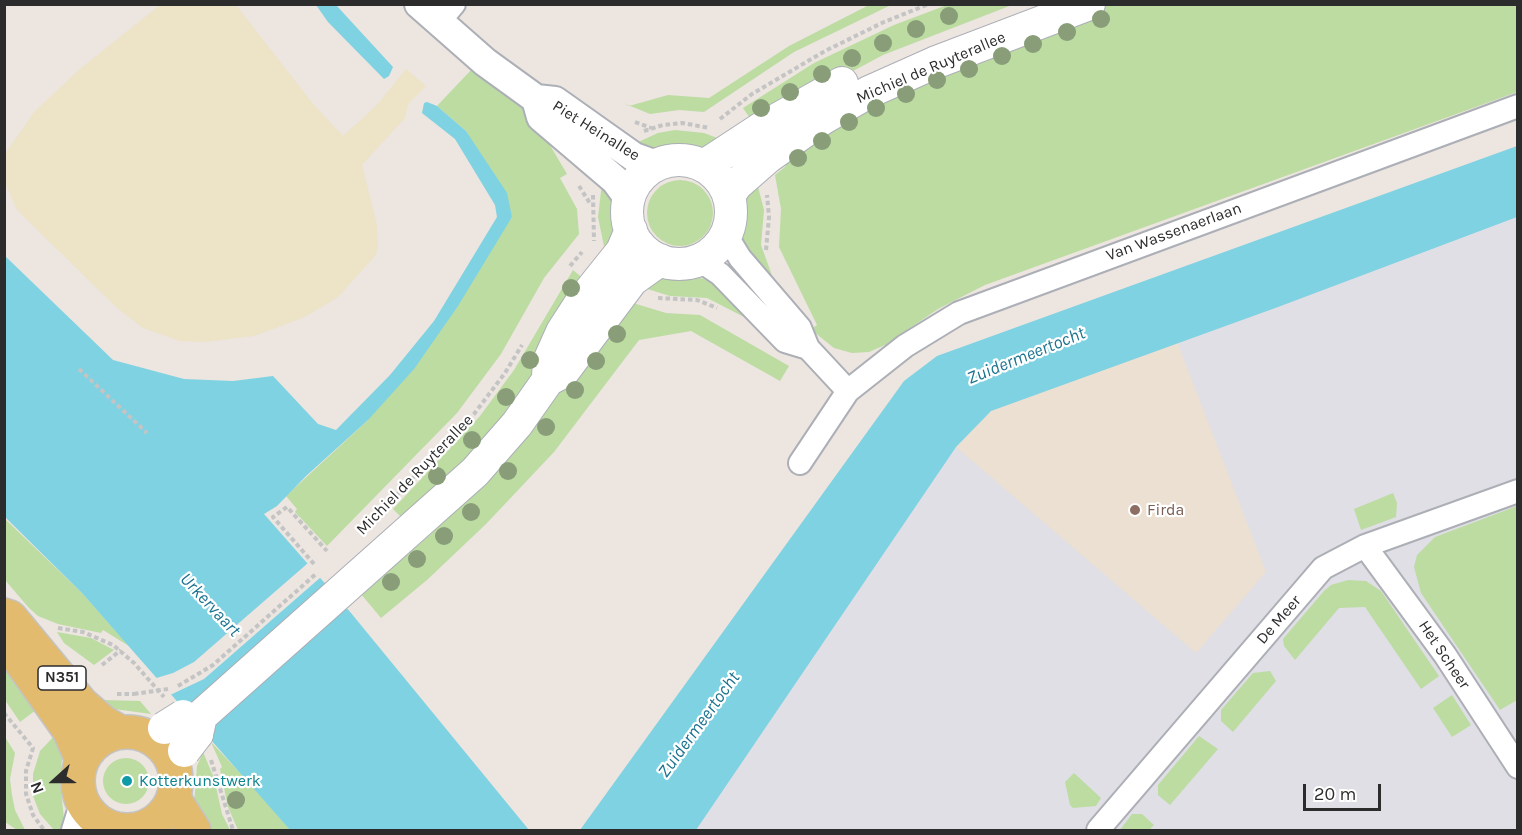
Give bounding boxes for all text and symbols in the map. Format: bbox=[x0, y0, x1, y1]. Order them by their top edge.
street label: Michiel de Ruyterallee bbox=[854, 28, 1008, 108]
street label: Piet Heinallee bbox=[549, 97, 643, 165]
street label: Van Wassenaerlaan bbox=[1104, 199, 1244, 265]
water label: Zuidermeertocht bbox=[964, 322, 1088, 390]
street label: Michiel de Ruyterallee bbox=[352, 411, 478, 539]
place label: Firda bbox=[1147, 500, 1184, 520]
marker: Firda bbox=[1128, 503, 1142, 517]
water label: Urkervaart bbox=[175, 569, 245, 641]
street label: De Meer bbox=[1253, 592, 1305, 648]
street label: Het Scheer bbox=[1414, 617, 1474, 693]
road number: N351 bbox=[38, 666, 86, 690]
water label: Zuidermeertocht bbox=[653, 668, 745, 782]
north arrow bbox=[24, 751, 84, 811]
place label: Kotterkunstwerk bbox=[139, 771, 261, 791]
scale bar bbox=[1306, 772, 1384, 810]
marker: Kotterkunstwerk bbox=[120, 774, 134, 788]
text: N bbox=[26, 779, 48, 796]
text: 20 m bbox=[1314, 783, 1356, 805]

